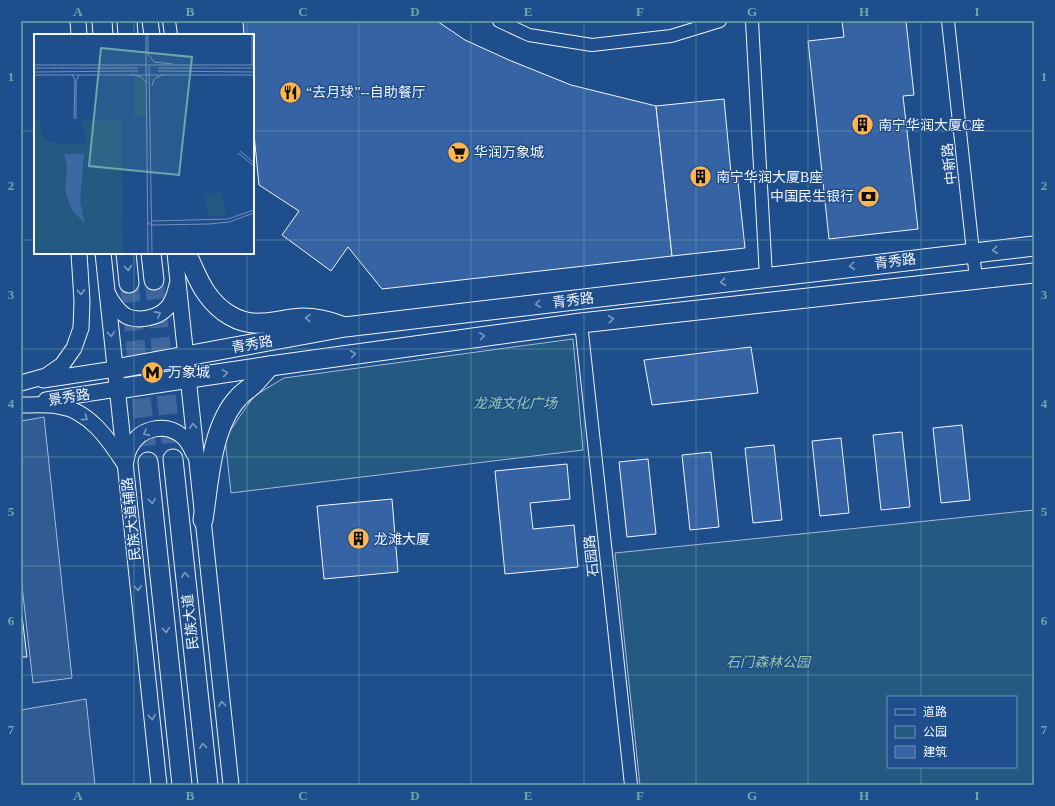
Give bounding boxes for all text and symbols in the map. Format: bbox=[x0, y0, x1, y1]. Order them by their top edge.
text: A bbox=[73, 4, 83, 19]
text: B bbox=[186, 4, 195, 19]
text: C bbox=[298, 4, 308, 19]
text: D bbox=[410, 4, 420, 19]
text: E bbox=[524, 4, 532, 19]
text: F bbox=[636, 4, 644, 19]
text: G bbox=[747, 4, 757, 19]
text: H bbox=[859, 4, 869, 19]
text: I bbox=[974, 4, 980, 19]
inset map bbox=[34, 34, 254, 254]
text: 1 bbox=[8, 69, 14, 84]
text: 1 bbox=[1041, 69, 1047, 84]
restaurant icon: “去月球”--自助餐厅 bbox=[277, 79, 303, 105]
place label: “去月球”--自助餐厅 bbox=[306, 85, 426, 100]
building icon: 南宁华润大厦C座 bbox=[849, 112, 875, 138]
place label: 南宁华润大厦C座 bbox=[878, 117, 985, 133]
supermarket icon: 华润万象城 bbox=[445, 139, 471, 165]
street label: 中新路 bbox=[940, 142, 959, 186]
place label: 华润万象城 bbox=[474, 144, 544, 160]
building icon: 南宁华润大厦B座 bbox=[688, 164, 714, 190]
place label: 南宁华润大厦B座 bbox=[716, 169, 823, 185]
text: 2 bbox=[8, 178, 14, 193]
text: 2 bbox=[1041, 178, 1047, 193]
bank icon: 中国民生银行 bbox=[856, 183, 882, 209]
place label: 中国民生银行 bbox=[770, 189, 854, 204]
one-way arrow bbox=[992, 245, 998, 254]
street label: 青秀路 bbox=[873, 251, 917, 271]
one-way arrow bbox=[849, 262, 855, 271]
one-way arrow bbox=[123, 265, 132, 271]
one-way arrow bbox=[720, 277, 726, 286]
text: 3 bbox=[8, 287, 15, 302]
text: 3 bbox=[1041, 287, 1048, 302]
one-way arrow bbox=[77, 289, 86, 295]
street label: 青秀路 bbox=[551, 290, 595, 310]
one-way arrow bbox=[535, 299, 541, 308]
one-way arrow bbox=[154, 311, 161, 318]
one-way arrow bbox=[305, 314, 311, 323]
one-way arrow bbox=[608, 315, 614, 324]
one-way arrow bbox=[106, 331, 115, 337]
one-way arrow bbox=[479, 332, 485, 341]
street label: 青秀路 bbox=[230, 333, 274, 356]
one-way arrow bbox=[350, 350, 356, 359]
metro station icon: 万象城 bbox=[139, 359, 165, 385]
place label: 万象城 bbox=[168, 365, 210, 380]
one-way arrow bbox=[222, 369, 228, 378]
street label: 景秀路 bbox=[47, 387, 91, 408]
text: 4 bbox=[8, 396, 15, 411]
park label: 龙滩文化广场 bbox=[473, 396, 558, 411]
text: 4 bbox=[1041, 396, 1048, 411]
one-way arrow bbox=[80, 413, 87, 420]
one-way arrow bbox=[189, 423, 198, 429]
one-way arrow bbox=[142, 428, 150, 435]
street label: 民族大道辅路 bbox=[120, 476, 143, 562]
one-way arrow bbox=[147, 498, 156, 504]
text: 5 bbox=[8, 504, 15, 519]
text: 5 bbox=[1041, 504, 1048, 519]
building icon: 龙滩大厦 bbox=[345, 526, 371, 552]
place label: 龙滩大厦 bbox=[374, 531, 430, 547]
street label: 石园路 bbox=[582, 534, 601, 578]
one-way arrow bbox=[181, 572, 190, 578]
one-way arrow bbox=[133, 585, 142, 591]
street label: 民族大道 bbox=[180, 593, 201, 651]
text: 6 bbox=[8, 613, 15, 628]
text: 6 bbox=[1041, 613, 1048, 628]
one-way arrow bbox=[161, 627, 170, 633]
park label: 石门森林公园 bbox=[726, 655, 812, 670]
legend bbox=[887, 696, 1017, 768]
one-way arrow bbox=[218, 701, 227, 707]
text: 道路 bbox=[923, 705, 947, 719]
one-way arrow bbox=[147, 714, 156, 721]
text: 7 bbox=[8, 722, 15, 737]
text: 7 bbox=[1041, 722, 1048, 737]
text: 公园 bbox=[923, 725, 947, 739]
one-way arrow bbox=[199, 743, 208, 749]
text: 建筑 bbox=[923, 745, 947, 759]
text: A bbox=[73, 788, 83, 803]
text: B bbox=[186, 788, 195, 803]
text: C bbox=[298, 788, 308, 803]
text: D bbox=[410, 788, 420, 803]
text: E bbox=[524, 788, 532, 803]
text: F bbox=[636, 788, 644, 803]
text: G bbox=[747, 788, 757, 803]
text: H bbox=[859, 788, 869, 803]
text: I bbox=[974, 788, 980, 803]

